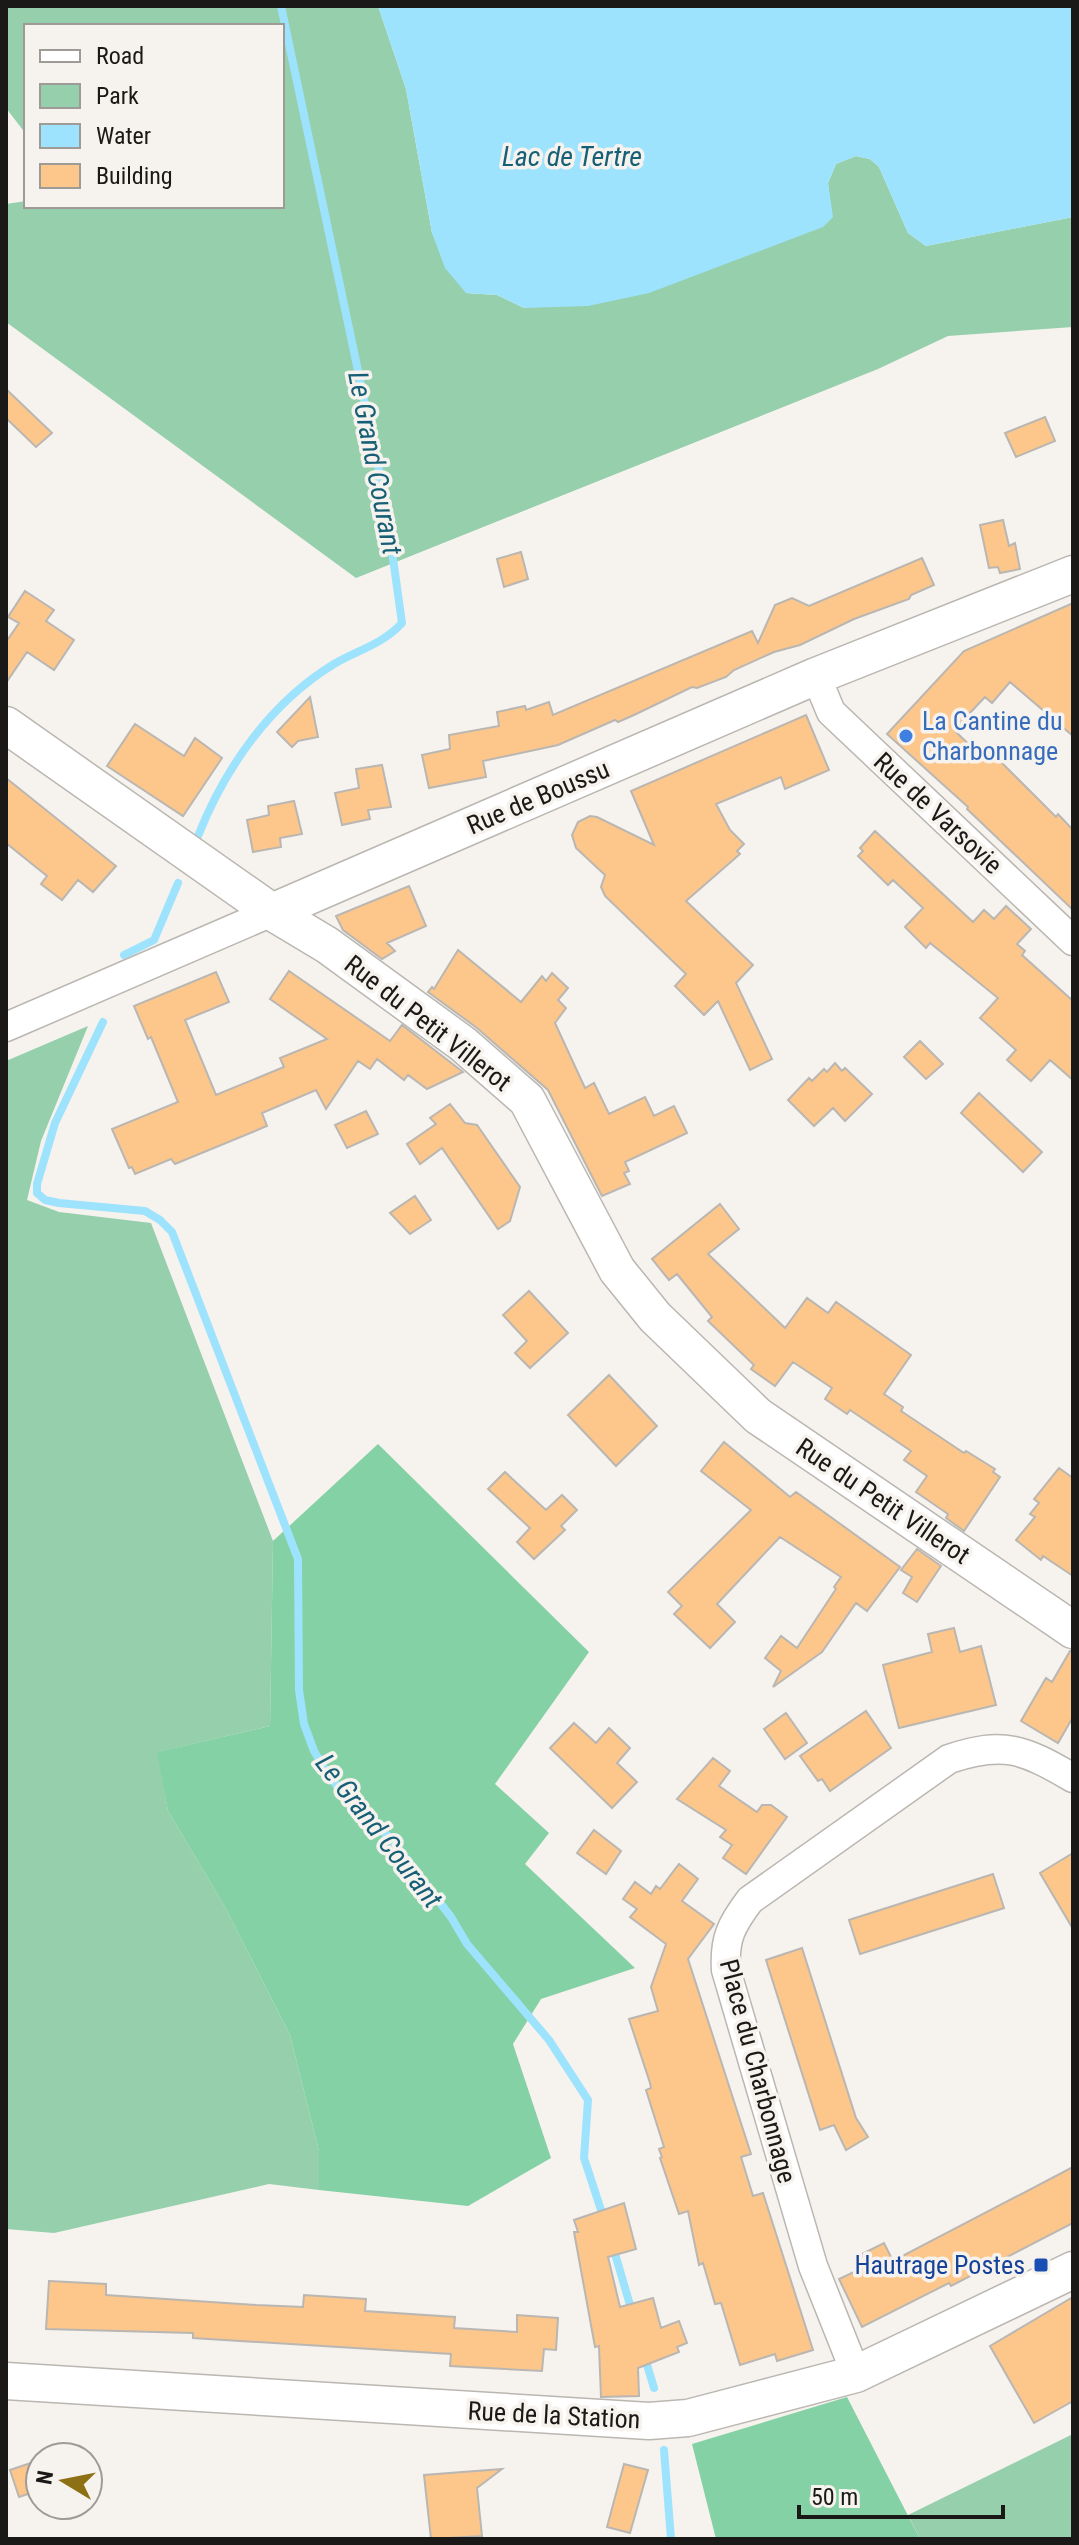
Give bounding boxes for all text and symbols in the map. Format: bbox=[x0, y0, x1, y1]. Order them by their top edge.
legend bbox=[24, 24, 284, 208]
text: Road bbox=[96, 42, 144, 70]
text: Park bbox=[96, 82, 139, 110]
text: Water bbox=[96, 122, 151, 150]
water label: Lac de Tertre bbox=[502, 140, 642, 173]
text: Building bbox=[96, 162, 173, 190]
water label: Le Grand Courant bbox=[341, 369, 409, 558]
place label: La Cantine du Charbonnage bbox=[922, 706, 1062, 766]
marker: La Cantine du Charbonnage bbox=[897, 727, 915, 745]
street label: Rue de Varsovie bbox=[868, 746, 1008, 880]
street label: Rue de Boussu bbox=[462, 754, 614, 840]
street label: Rue du Petit Villerot bbox=[339, 949, 517, 1097]
street label: Rue du Petit Villerot bbox=[791, 1432, 975, 1570]
water label: Le Grand Courant bbox=[309, 1748, 450, 1915]
street label: Place du Charbonnage bbox=[714, 1956, 802, 2186]
place label: Hautrage Postes bbox=[854, 2250, 1025, 2280]
marker: Hautrage Postes bbox=[1032, 2256, 1050, 2274]
street label: Rue de la Station bbox=[467, 2395, 641, 2435]
north arrow bbox=[24, 2441, 104, 2521]
text: N bbox=[31, 2469, 58, 2486]
scale bar bbox=[799, 2469, 1003, 2519]
text: 50 m bbox=[811, 2483, 858, 2511]

